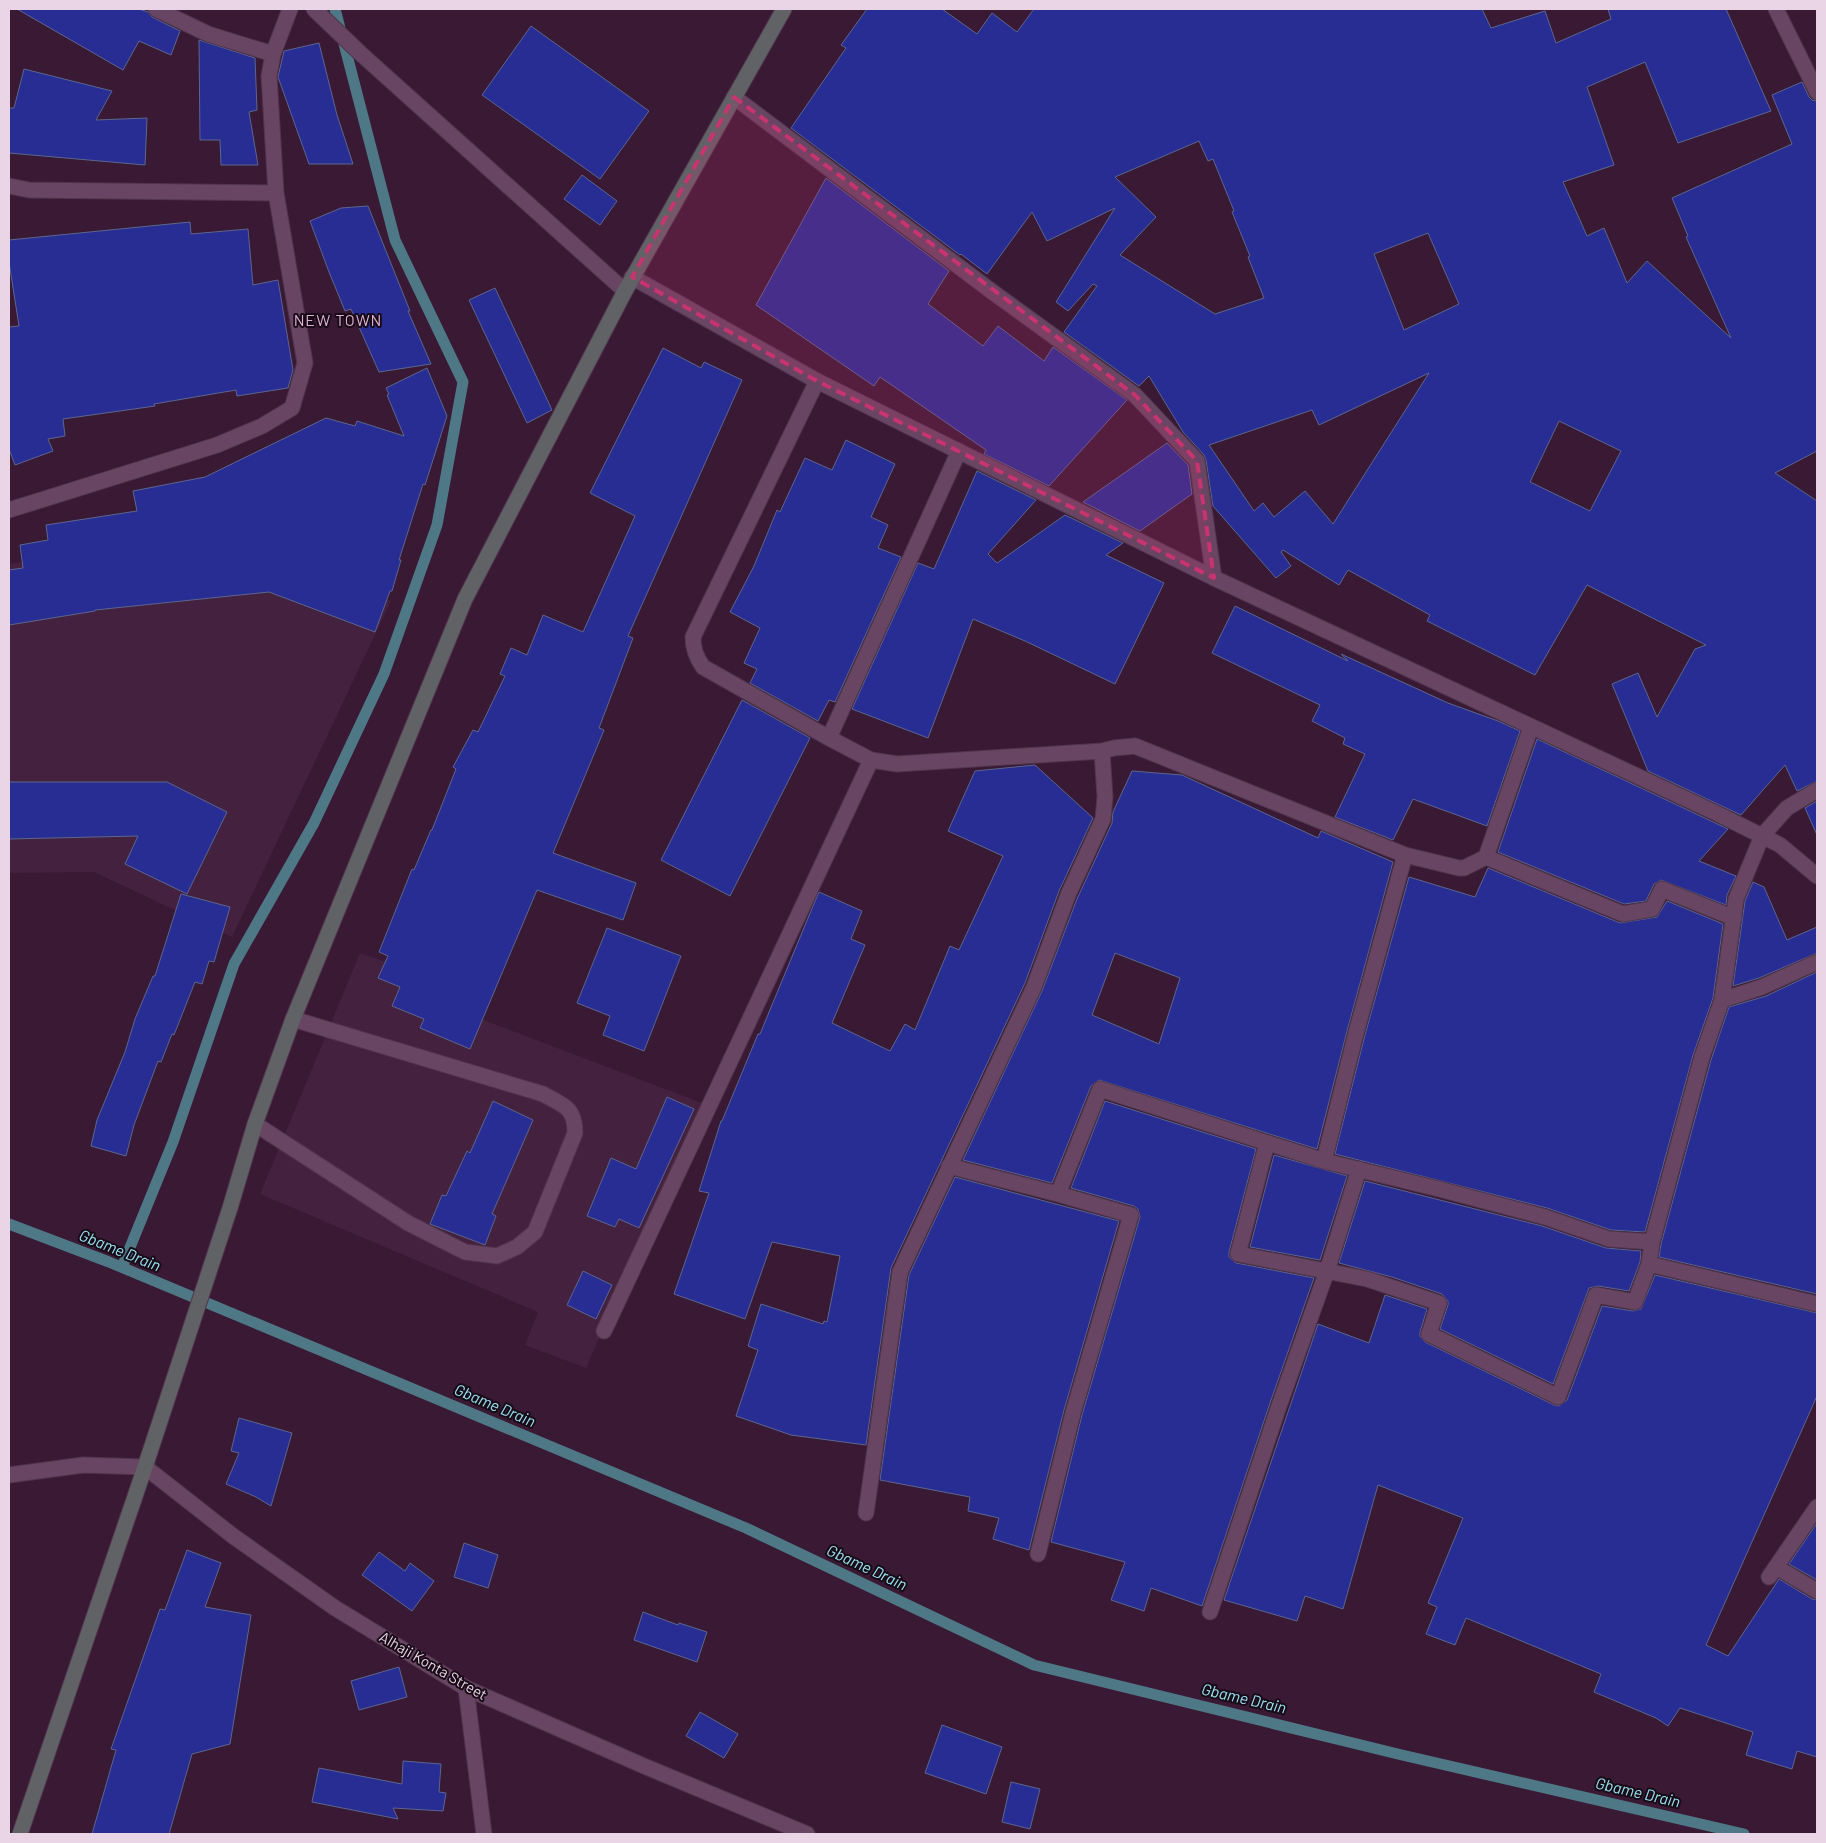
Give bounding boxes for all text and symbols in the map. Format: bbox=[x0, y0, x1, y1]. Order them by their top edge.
district label: NEW TOWN bbox=[294, 310, 382, 329]
water label: Gbame Drain bbox=[77, 1225, 164, 1275]
water label: Gbame Drain bbox=[452, 1379, 539, 1430]
water label: Gbame Drain bbox=[824, 1540, 910, 1593]
street label: Alhaji Konta Street bbox=[377, 1627, 490, 1703]
water label: Gbame Drain bbox=[1200, 1679, 1288, 1716]
water label: Gbame Drain bbox=[1594, 1773, 1682, 1810]

